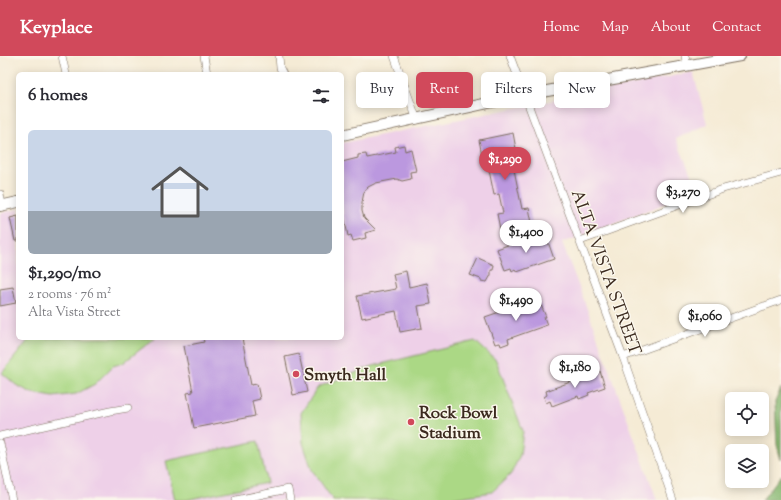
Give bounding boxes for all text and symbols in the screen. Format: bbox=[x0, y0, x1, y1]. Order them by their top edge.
text: Keyplace bbox=[20, 15, 93, 42]
text: Home bbox=[543, 18, 580, 38]
text: Map bbox=[602, 18, 629, 38]
text: About bbox=[651, 18, 690, 38]
text: Contact bbox=[712, 18, 761, 38]
chip: Buy bbox=[356, 72, 408, 108]
chip: Rent bbox=[416, 72, 473, 108]
chip: Filters bbox=[481, 72, 546, 108]
chip: New bbox=[554, 72, 610, 108]
text: 6 homes bbox=[28, 84, 88, 108]
icon: filters bbox=[310, 85, 332, 107]
pin: $1,290 bbox=[472, 147, 538, 181]
text: $1,290 bbox=[488, 151, 522, 169]
icon: home bbox=[144, 156, 216, 228]
pin: $3,270 bbox=[650, 180, 716, 214]
text: $3,270 bbox=[666, 184, 700, 202]
street label: ALTA VISTA STREET bbox=[564, 187, 646, 359]
pin: $1,400 bbox=[493, 220, 559, 254]
text: $1,400 bbox=[509, 224, 543, 242]
text: $1,290/mo bbox=[28, 262, 101, 286]
text: 2 rooms · 76 m² bbox=[28, 286, 112, 304]
pin: $1,490 bbox=[483, 288, 549, 322]
text: $1,490 bbox=[499, 292, 533, 310]
text: Alta Vista Street bbox=[28, 304, 121, 322]
pin: $1,060 bbox=[672, 304, 738, 338]
text: $1,060 bbox=[688, 308, 722, 326]
pin: $1,180 bbox=[542, 355, 608, 389]
text: $1,180 bbox=[559, 359, 591, 377]
place label: Smyth Hall bbox=[304, 364, 387, 388]
marker: Smyth Hall bbox=[291, 369, 301, 379]
map controls bbox=[725, 392, 769, 488]
button: locate bbox=[725, 392, 769, 436]
place label: Rock Bowl Stadium bbox=[419, 402, 498, 446]
marker: Rock Bowl Stadium bbox=[406, 417, 416, 427]
button: layers bbox=[725, 444, 769, 488]

